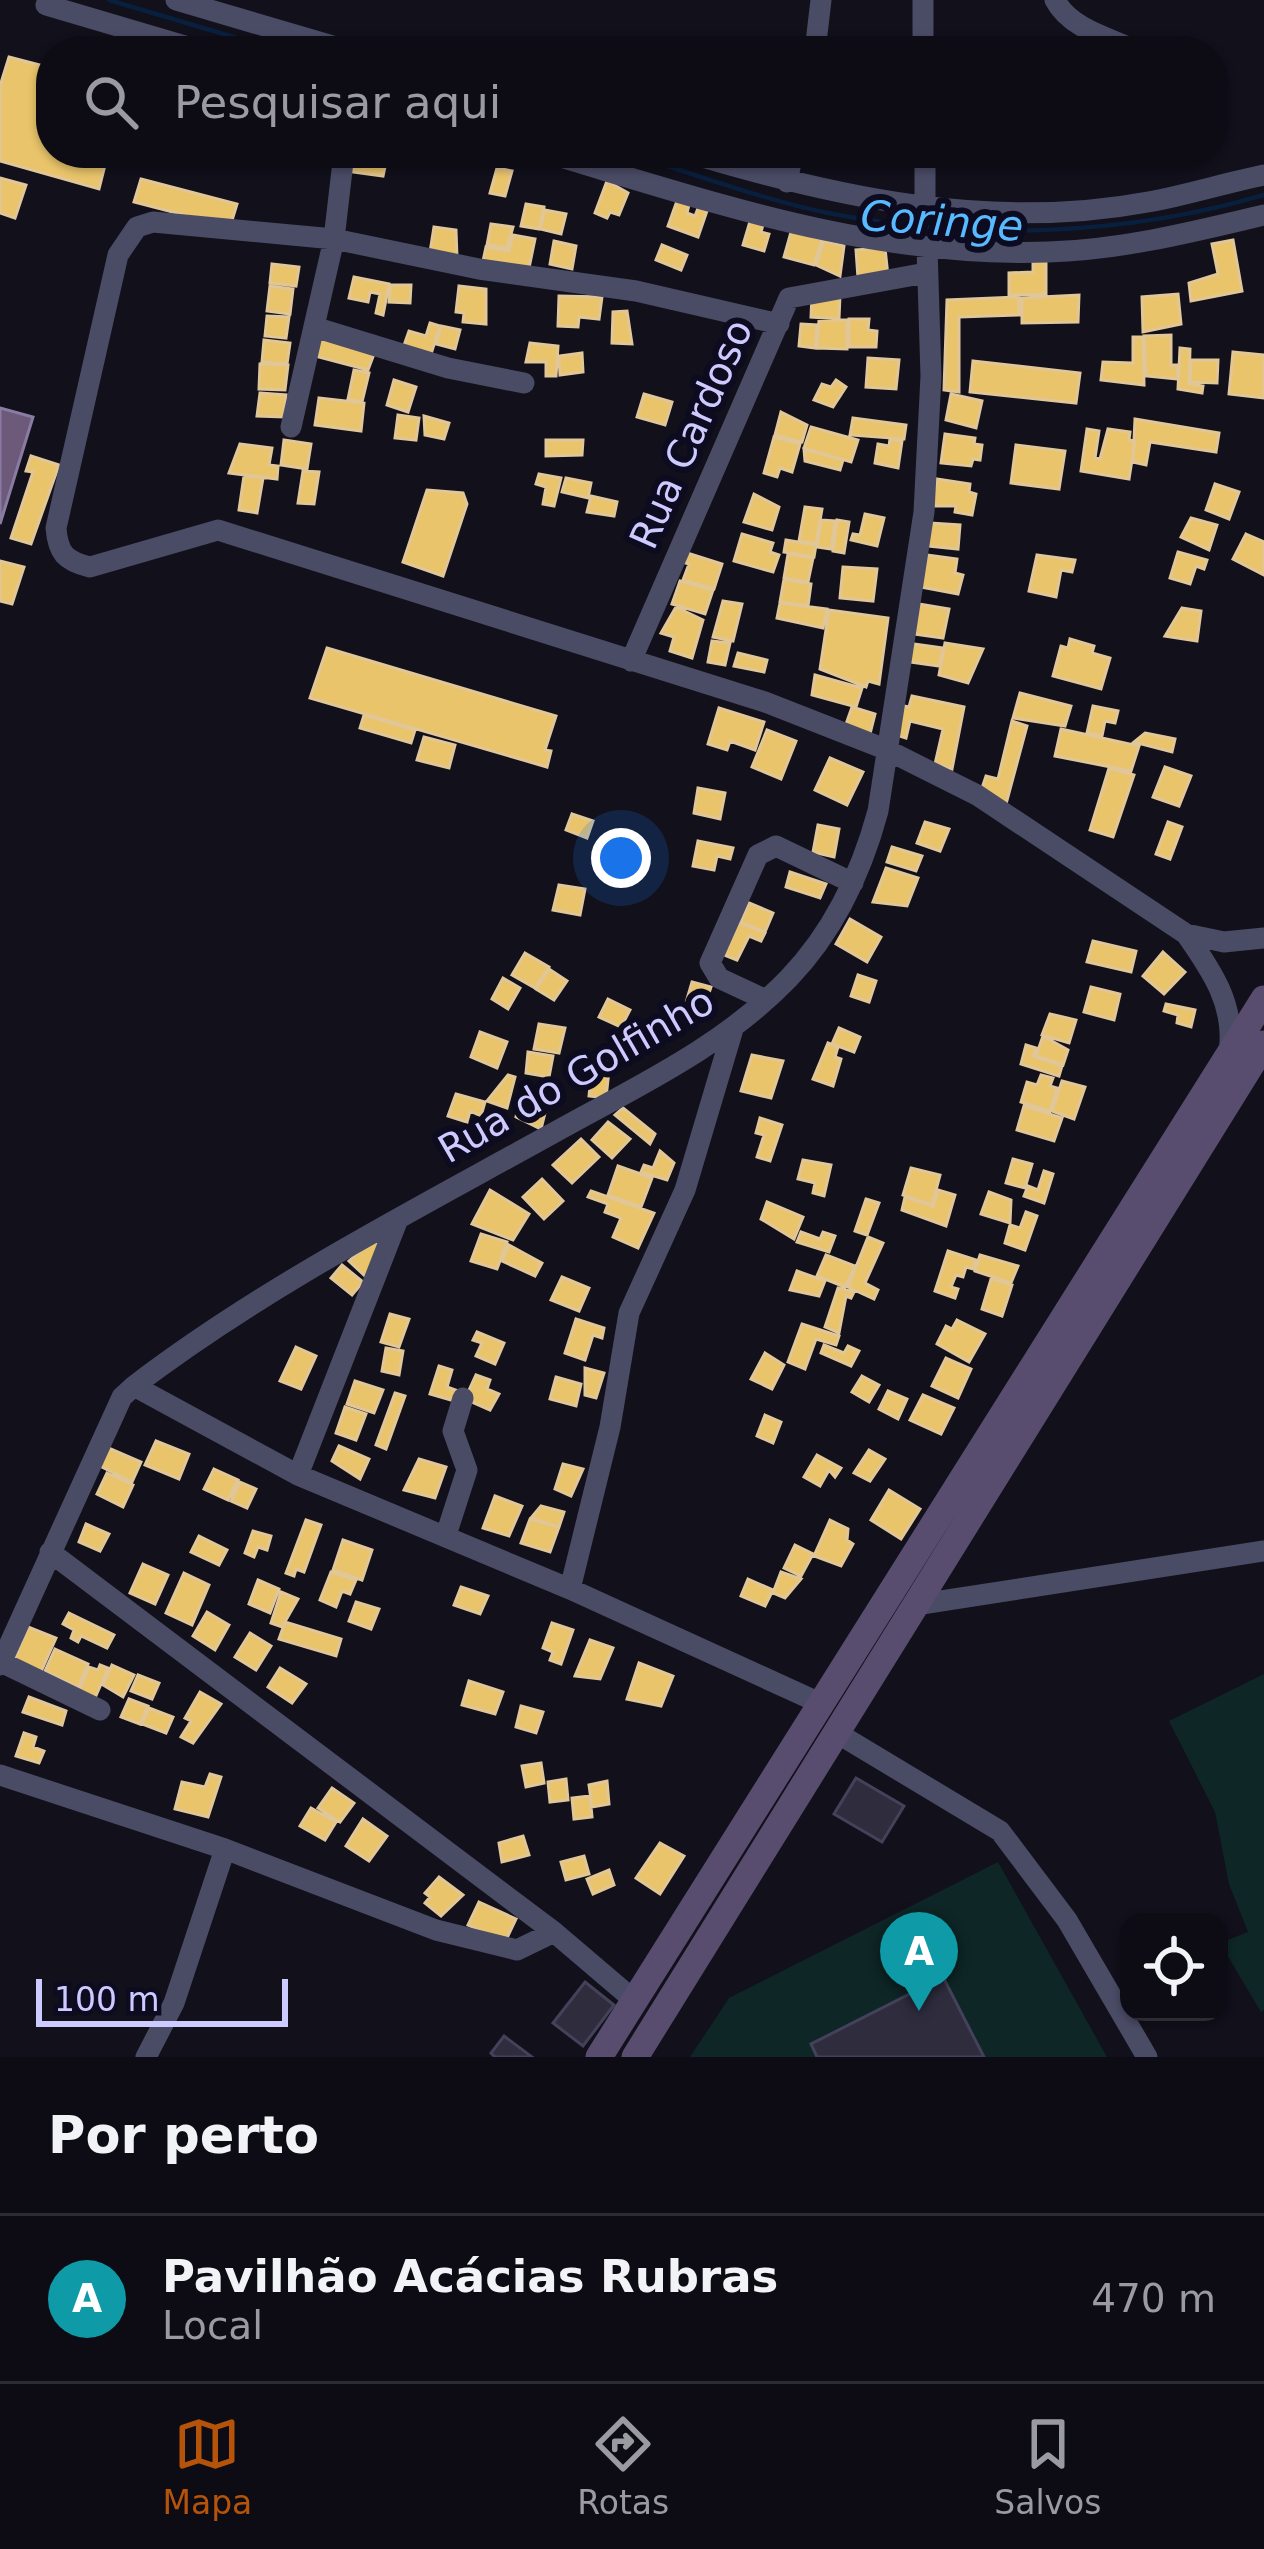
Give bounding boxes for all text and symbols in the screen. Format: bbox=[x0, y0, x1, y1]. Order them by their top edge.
search box bbox=[36, 36, 1228, 168]
icon: search bbox=[78, 69, 144, 135]
text: Pesquisar aqui bbox=[174, 76, 501, 129]
water label: Coringe bbox=[859, 191, 1025, 251]
street label: Rua Cardoso bbox=[620, 313, 762, 555]
your location bbox=[591, 828, 651, 888]
street label: Rua do Golfinho bbox=[430, 978, 722, 1172]
pin: A bbox=[880, 1912, 958, 2011]
map controls bbox=[1120, 1913, 1228, 2021]
button: locate bbox=[1120, 1913, 1228, 2021]
scale bar bbox=[36, 1973, 288, 2026]
text: 100 m bbox=[54, 1980, 160, 2019]
text: Por perto bbox=[48, 2106, 319, 2165]
text: Pavilhão Acácias Rubras bbox=[162, 2250, 778, 2303]
text: A bbox=[72, 2276, 102, 2321]
text: 470 m bbox=[1091, 2276, 1216, 2321]
text: Local bbox=[162, 2303, 263, 2348]
tab: Mapa bbox=[162, 2411, 252, 2522]
tab: Rotas bbox=[577, 2411, 669, 2522]
tab: Salvos bbox=[994, 2411, 1102, 2522]

